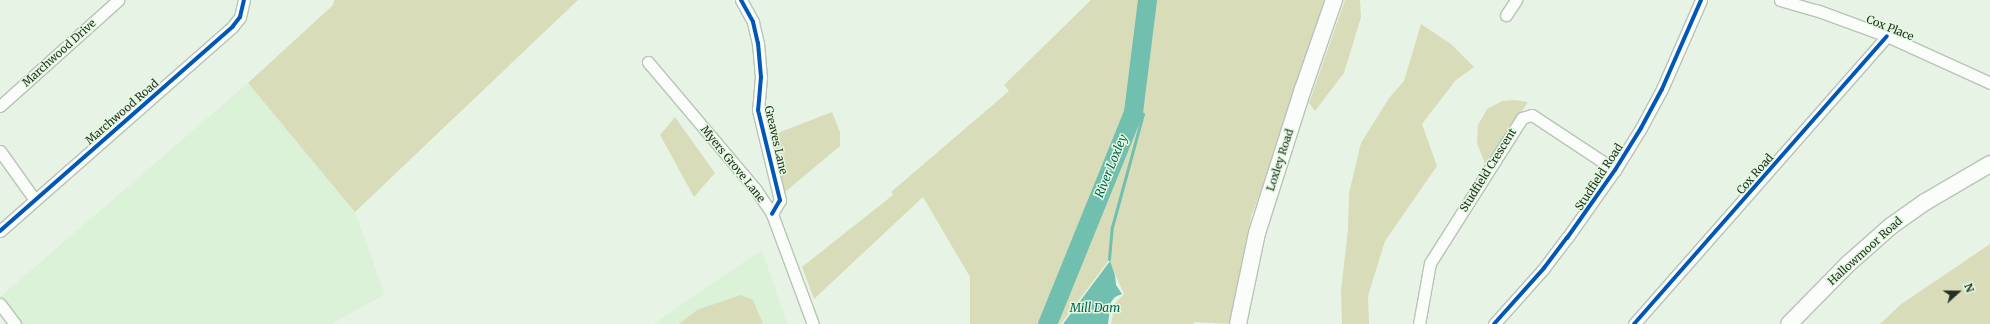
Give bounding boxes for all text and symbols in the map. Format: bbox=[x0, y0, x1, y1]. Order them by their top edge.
street label: Cox Place bbox=[1864, 13, 1916, 43]
street label: Marchwood Drive bbox=[20, 17, 98, 89]
street label: Marchwood Road bbox=[83, 77, 161, 147]
street label: Greaves Lane bbox=[762, 104, 790, 176]
street label: Myers Grove Lane bbox=[698, 123, 768, 205]
street label: Studfield Crescent bbox=[1457, 126, 1519, 214]
street label: Loxley Road bbox=[1264, 127, 1296, 193]
water label: River Loxley bbox=[1092, 132, 1130, 200]
street label: Studfield Road bbox=[1572, 141, 1626, 213]
street label: Cox Road bbox=[1734, 151, 1776, 197]
street label: Hallowmoor Road bbox=[1825, 214, 1905, 288]
north arrow bbox=[1938, 272, 1978, 312]
text: N bbox=[1961, 281, 1977, 294]
water label: Mill Dam bbox=[1070, 301, 1120, 315]

